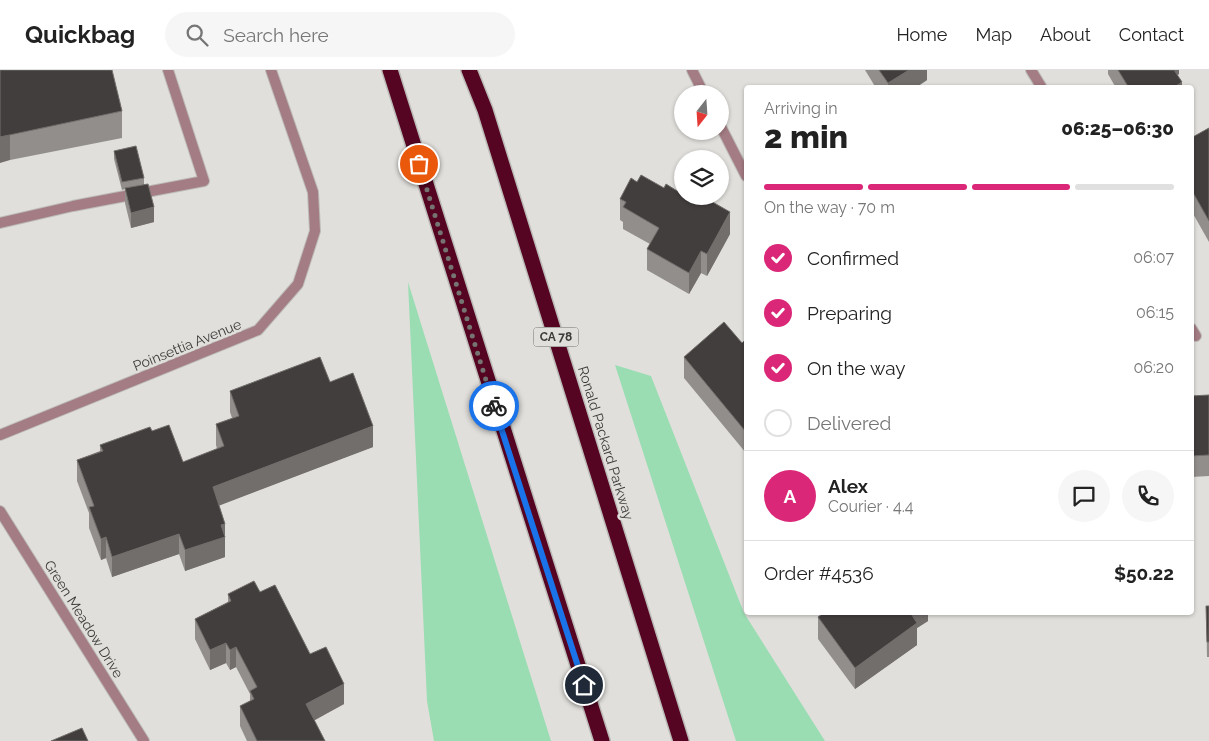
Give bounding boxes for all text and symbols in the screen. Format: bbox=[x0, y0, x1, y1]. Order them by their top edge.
search box bbox=[165, 12, 515, 57]
text: Quickbag bbox=[25, 20, 135, 49]
icon: search bbox=[183, 21, 211, 49]
text: Search here bbox=[223, 24, 329, 46]
text: Home bbox=[896, 24, 947, 45]
text: Map bbox=[975, 24, 1012, 45]
text: About bbox=[1040, 24, 1091, 45]
text: Contact bbox=[1119, 24, 1184, 45]
north arrow bbox=[674, 85, 729, 140]
map controls bbox=[674, 85, 729, 205]
text: Arriving in bbox=[764, 99, 838, 118]
text: 06:25–06:30 bbox=[1061, 117, 1174, 139]
text: 2 min bbox=[764, 118, 848, 155]
pin bbox=[398, 143, 440, 185]
icon: bag bbox=[405, 150, 433, 178]
button: layers bbox=[674, 150, 729, 205]
text: On the way · 70 m bbox=[764, 198, 895, 217]
icon: check bbox=[764, 244, 792, 272]
text: Confirmed bbox=[807, 247, 899, 269]
text: 06:07 bbox=[1133, 248, 1174, 267]
icon: check bbox=[764, 299, 792, 327]
text: Preparing bbox=[807, 302, 892, 324]
text: 06:15 bbox=[1136, 303, 1174, 322]
street label: Poinsettia Avenue bbox=[131, 316, 243, 374]
road number: CA 78 bbox=[534, 328, 578, 346]
icon: check bbox=[764, 354, 792, 382]
text: On the way bbox=[807, 357, 906, 379]
text: 06:20 bbox=[1133, 358, 1174, 377]
street label: Ronald Packard Parkway bbox=[575, 364, 637, 522]
courier bbox=[469, 381, 519, 431]
icon: bike bbox=[480, 392, 508, 420]
text: Delivered bbox=[807, 412, 891, 434]
button: chat bbox=[1058, 470, 1110, 522]
button: phone bbox=[1122, 470, 1174, 522]
text: Alex bbox=[828, 475, 868, 497]
text: A bbox=[784, 485, 796, 507]
text: Courier · 4.4 bbox=[828, 497, 913, 516]
street label: Green Meadow Drive bbox=[41, 557, 127, 681]
text: Order #4536 bbox=[764, 562, 874, 584]
text: $50.22 bbox=[1114, 562, 1174, 584]
pin bbox=[563, 664, 605, 706]
icon: home bbox=[570, 671, 598, 699]

